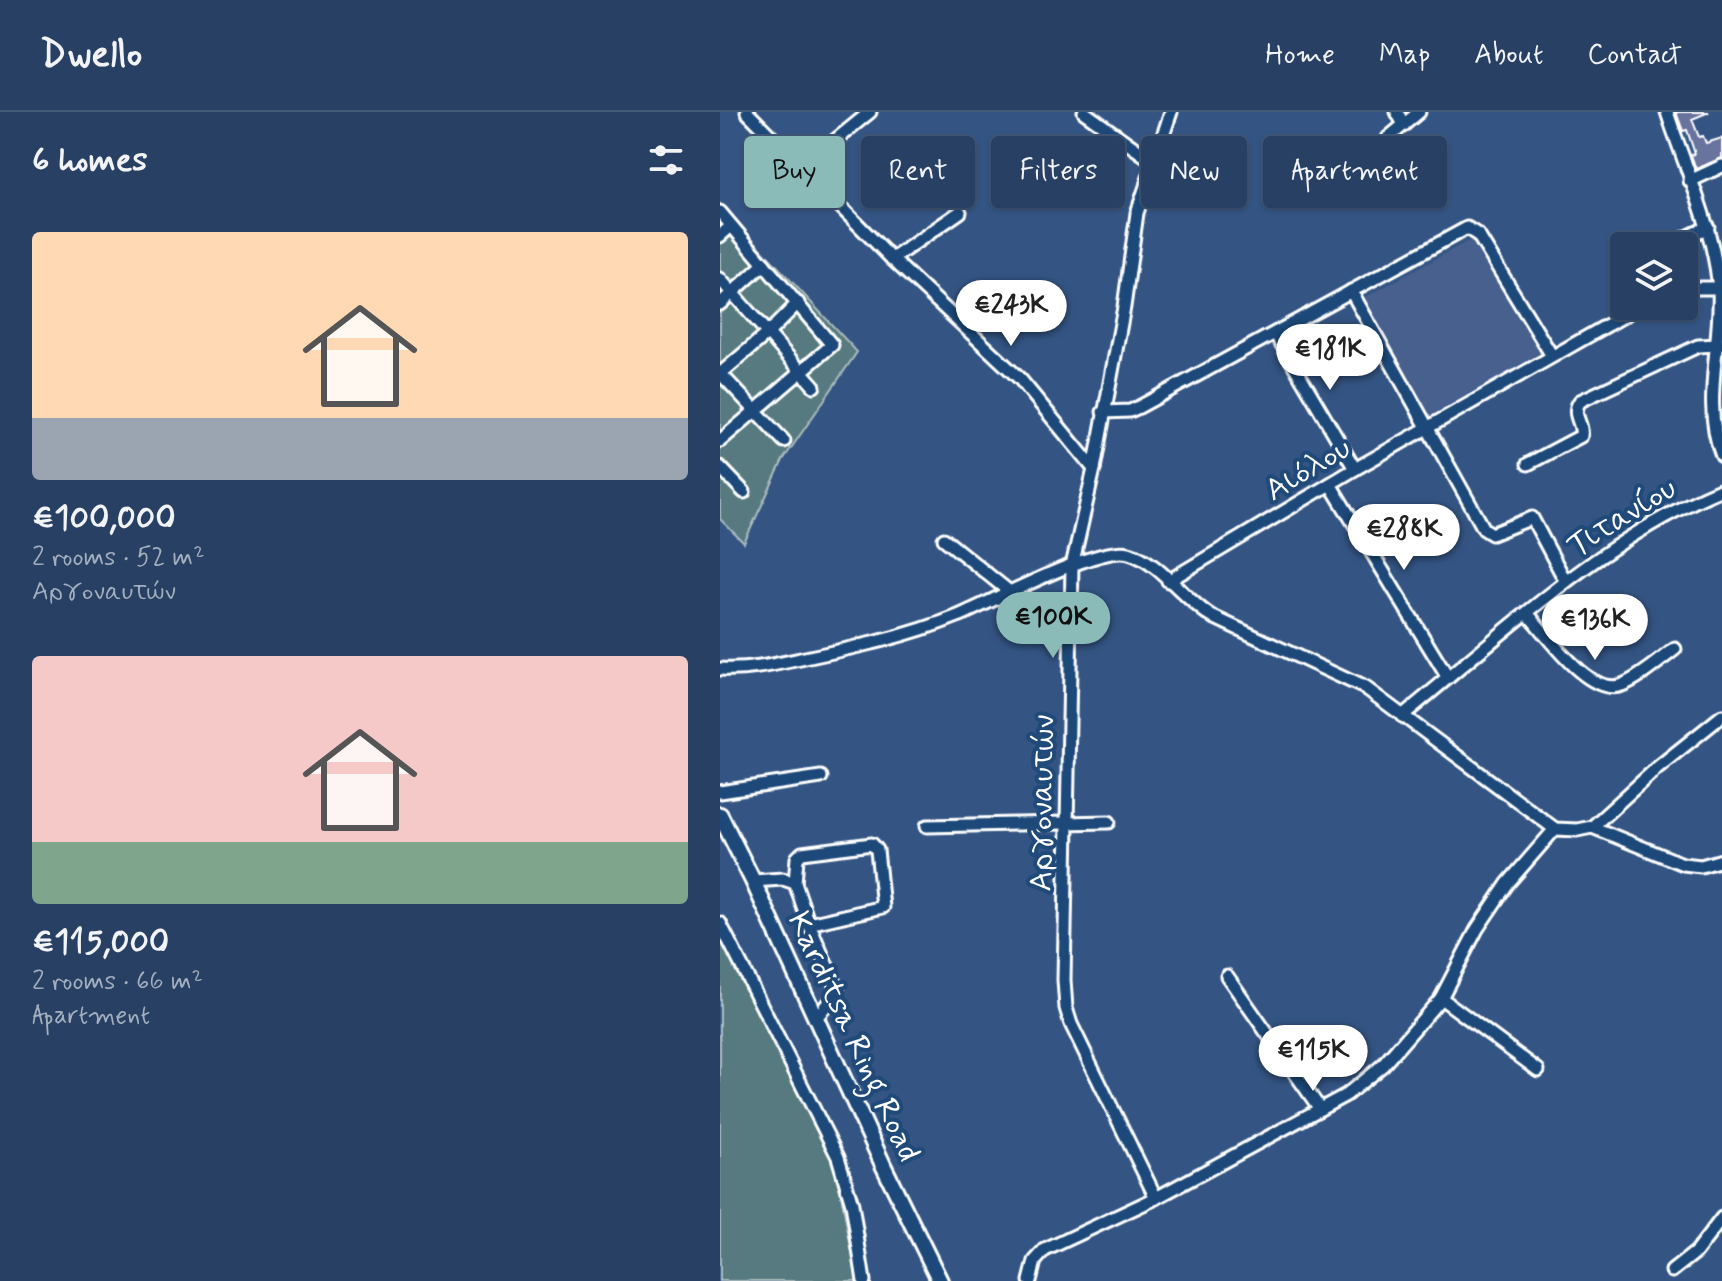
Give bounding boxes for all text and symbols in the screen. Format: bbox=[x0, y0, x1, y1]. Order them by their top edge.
text: Dwello bbox=[40, 31, 142, 80]
text: Home bbox=[1265, 37, 1335, 74]
text: Map bbox=[1379, 37, 1430, 74]
text: About bbox=[1474, 37, 1543, 74]
text: Contact bbox=[1587, 37, 1682, 74]
chip: Buy bbox=[744, 136, 845, 208]
chip: Rent bbox=[861, 136, 975, 208]
chip: Filters bbox=[991, 136, 1125, 208]
chip: New bbox=[1141, 136, 1247, 208]
chip: Apartment bbox=[1263, 136, 1447, 208]
text: 6 homes bbox=[32, 138, 147, 183]
icon: filters bbox=[644, 138, 688, 182]
map controls bbox=[1610, 232, 1698, 320]
button: layers bbox=[1610, 232, 1698, 320]
pin: €243K bbox=[955, 280, 1067, 348]
icon: home bbox=[288, 284, 432, 428]
text: €243K bbox=[974, 289, 1048, 323]
pin: €181K bbox=[1274, 324, 1386, 392]
text: €181K bbox=[1294, 333, 1366, 367]
street label: Αιόλου bbox=[1257, 428, 1359, 512]
street label: Τιτανίου bbox=[1560, 468, 1684, 568]
text: €100,000 bbox=[32, 496, 176, 541]
pin: €288K bbox=[1348, 504, 1460, 572]
text: €288K bbox=[1366, 513, 1442, 547]
text: 2 rooms · 52 m² bbox=[32, 541, 204, 575]
text: Αργοναυτών bbox=[32, 575, 176, 609]
pin: €100K bbox=[997, 592, 1109, 660]
pin: €136K bbox=[1539, 594, 1651, 662]
text: €100K bbox=[1014, 601, 1092, 635]
text: €136K bbox=[1560, 603, 1630, 637]
icon: home bbox=[288, 708, 432, 852]
street label: Αργοναυτών bbox=[1020, 714, 1066, 892]
street label: Karditsa Ring Road bbox=[774, 905, 929, 1170]
text: €115,000 bbox=[32, 920, 169, 965]
text: 2 rooms · 66 m² bbox=[32, 965, 203, 999]
text: Apartment bbox=[32, 999, 150, 1033]
pin: €115K bbox=[1257, 1025, 1369, 1093]
text: €115K bbox=[1277, 1034, 1349, 1068]

